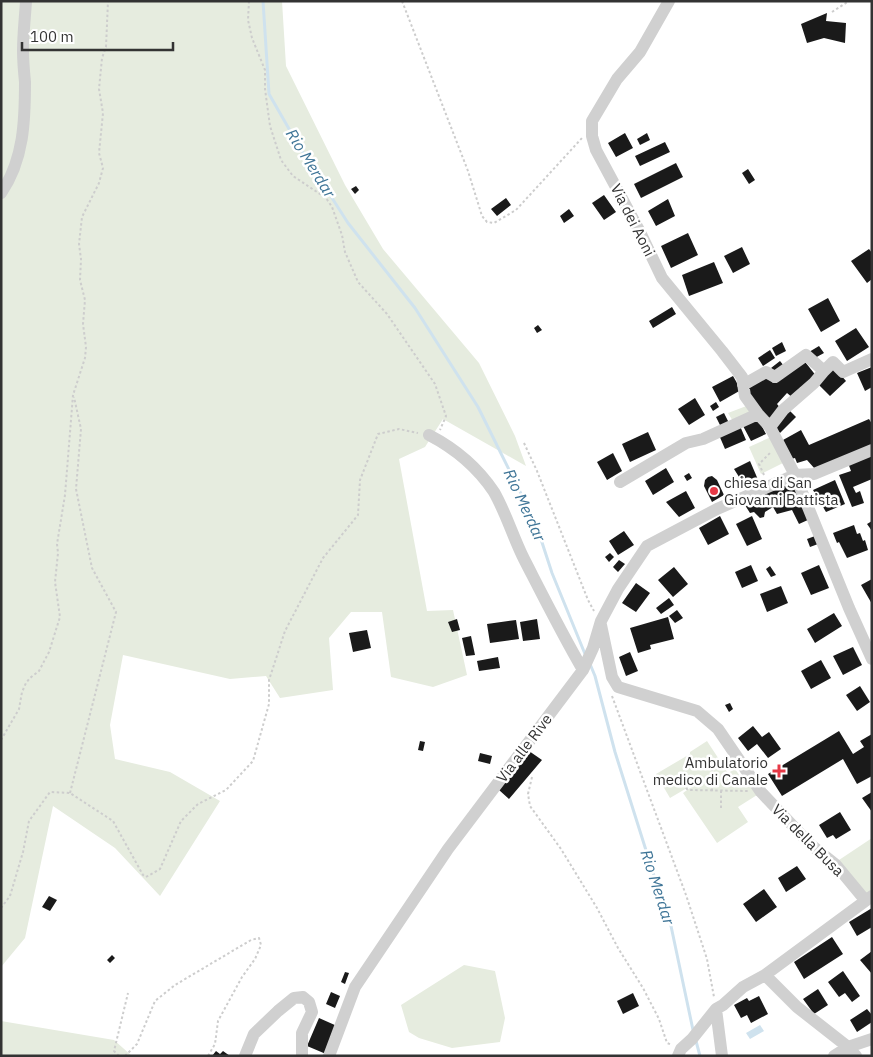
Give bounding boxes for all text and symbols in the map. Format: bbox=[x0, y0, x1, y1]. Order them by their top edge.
scale bar bbox=[22, 20, 174, 52]
text: 100 m bbox=[30, 27, 74, 46]
water label: Rio Merdar bbox=[282, 125, 341, 202]
street label: Via dei Aoni bbox=[607, 181, 659, 259]
water label: Rio Merdar bbox=[500, 466, 551, 545]
place label: chiesa di San Giovanni Battista bbox=[724, 473, 838, 509]
marker: chiesa di San Giovanni Battista bbox=[708, 485, 720, 497]
street label: Via alle Rive bbox=[492, 710, 556, 786]
place label: Ambulatorio medico di Canale bbox=[653, 753, 768, 789]
marker: Ambulatorio medico di Canale bbox=[772, 764, 786, 778]
street label: Via della Busa bbox=[768, 800, 848, 880]
water label: Rio Merdar bbox=[636, 847, 680, 928]

